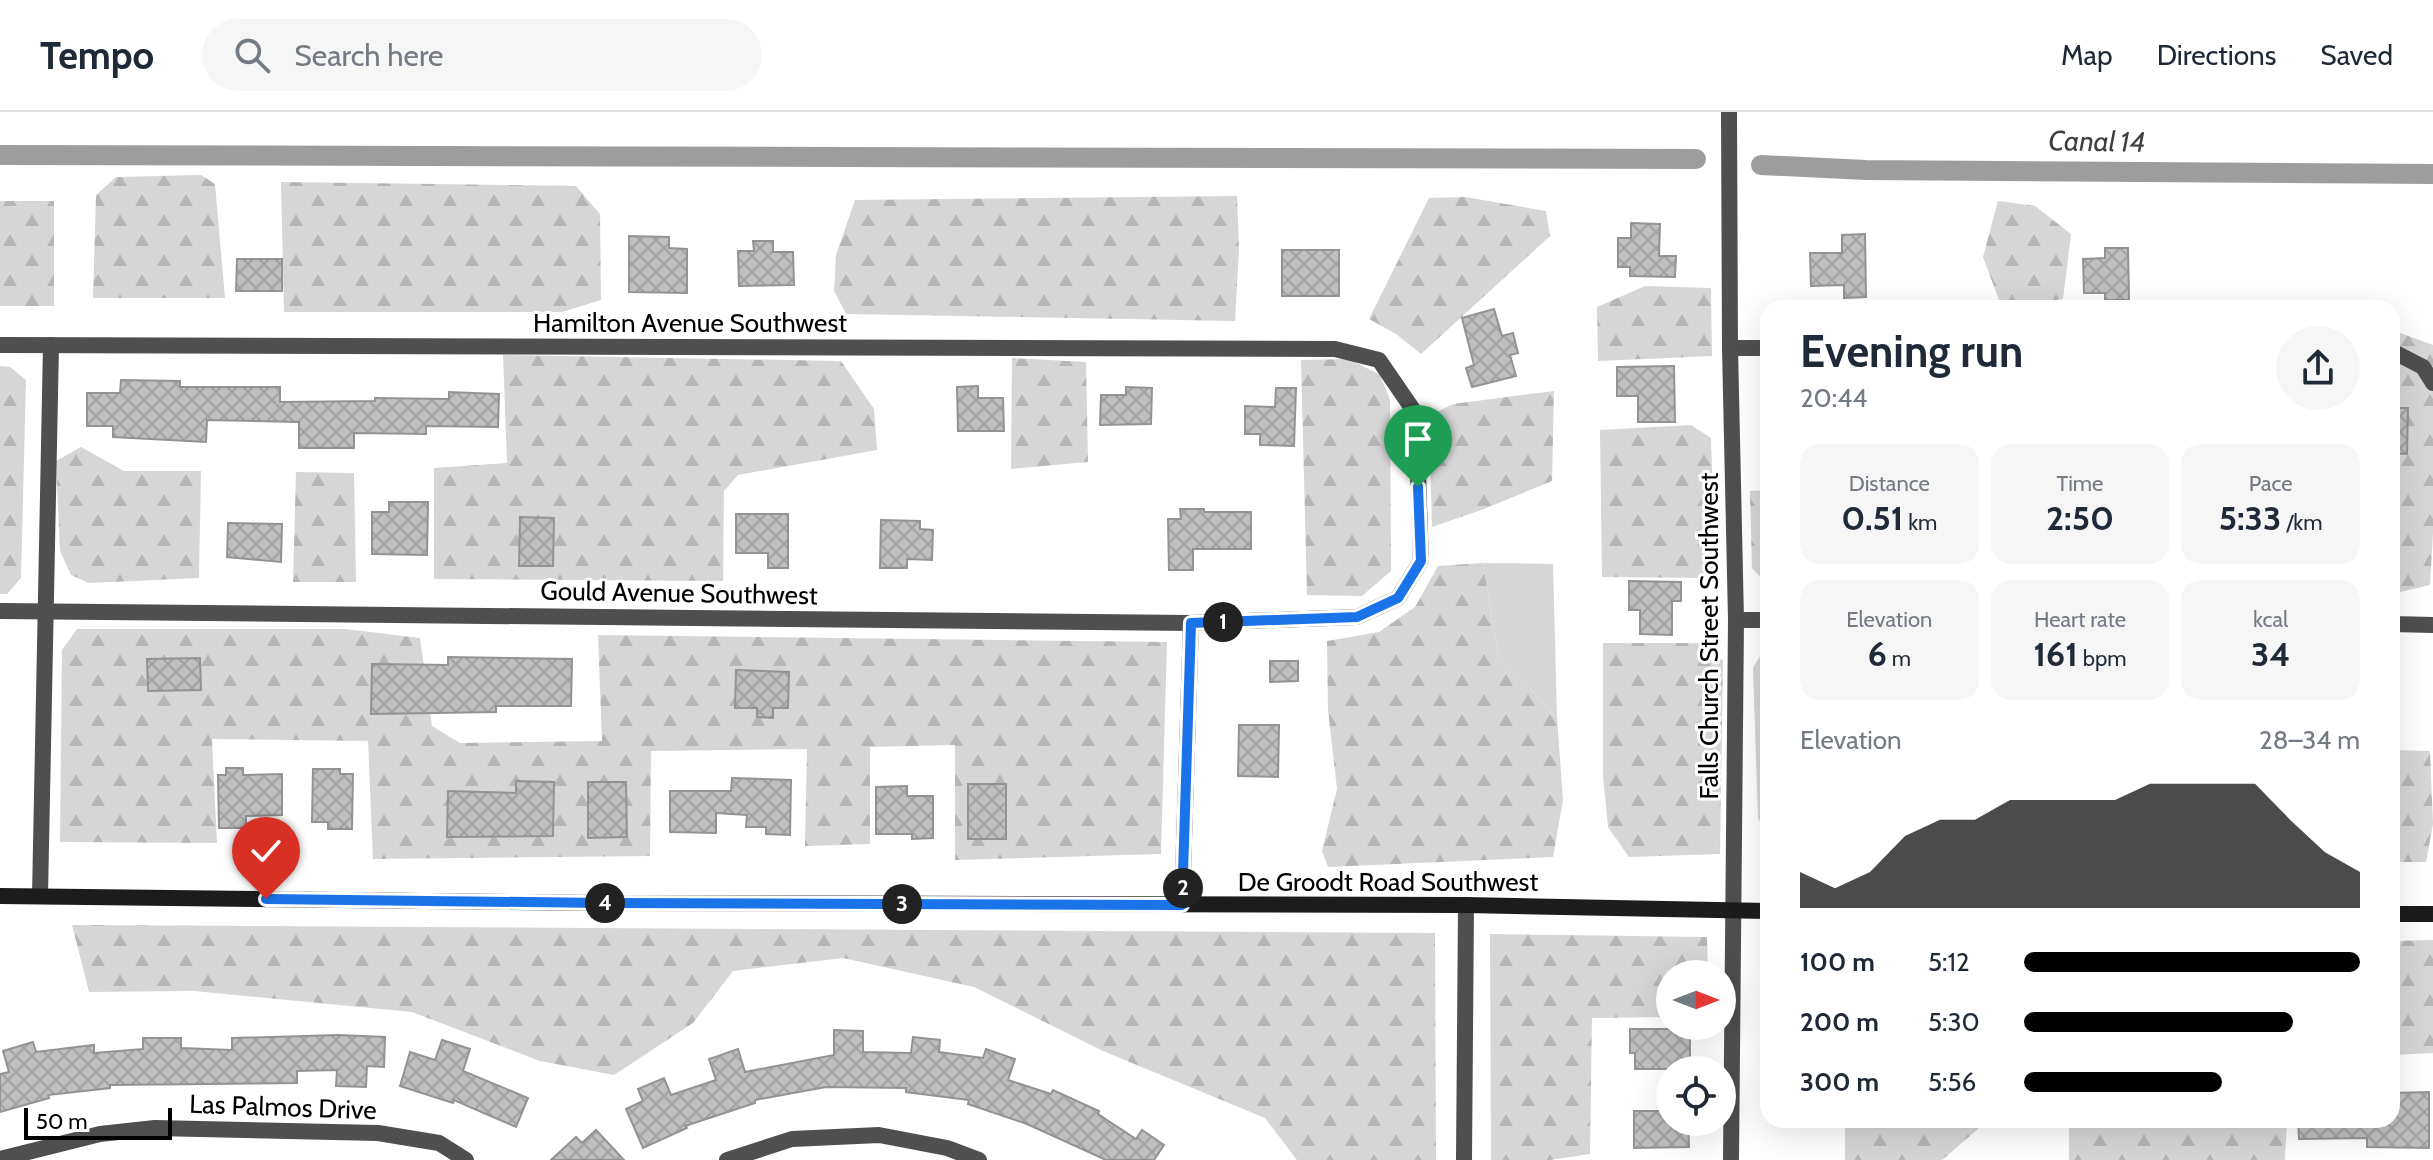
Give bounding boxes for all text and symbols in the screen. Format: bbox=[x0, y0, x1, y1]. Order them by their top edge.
search box bbox=[202, 19, 762, 91]
text: Tempo bbox=[40, 32, 154, 79]
icon: search bbox=[230, 33, 274, 77]
text: Search here bbox=[294, 37, 443, 74]
text: Map bbox=[2061, 38, 2113, 72]
text: Directions bbox=[2157, 38, 2276, 72]
text: Saved bbox=[2320, 38, 2393, 72]
water label: Canal 14 bbox=[2048, 123, 2146, 159]
street label: Hamilton Avenue Southwest bbox=[533, 307, 847, 339]
text: Evening run bbox=[1800, 325, 2023, 378]
button: share bbox=[2276, 326, 2360, 410]
text: 20:44 bbox=[1800, 382, 1867, 414]
pin bbox=[1384, 405, 1452, 487]
icon: arrive bbox=[1396, 417, 1440, 461]
text: Distance bbox=[1849, 470, 1930, 497]
text: Time bbox=[2057, 470, 2103, 497]
text: Pace bbox=[2249, 470, 2293, 497]
street label: Falls Church Street Southwest bbox=[1693, 472, 1725, 799]
text: 0.51 bbox=[1841, 497, 1903, 539]
text: 2:50 bbox=[2046, 497, 2114, 539]
text: 5:33 bbox=[2219, 497, 2281, 539]
text: km bbox=[1903, 509, 1937, 536]
text: /km bbox=[2281, 509, 2323, 536]
street label: Gould Avenue Southwest bbox=[540, 575, 818, 611]
pin: 1 bbox=[1203, 602, 1243, 642]
text: Elevation bbox=[1846, 606, 1932, 633]
text: Heart rate bbox=[2034, 606, 2126, 633]
text: kcal bbox=[2253, 606, 2288, 633]
text: 1 bbox=[1219, 608, 1227, 635]
text: 6 bbox=[1868, 633, 1887, 675]
text: 161 bbox=[2034, 633, 2078, 675]
text: 34 bbox=[2251, 633, 2290, 675]
text: m bbox=[1887, 645, 1911, 672]
text: bpm bbox=[2078, 645, 2126, 672]
text: Elevation bbox=[1800, 724, 1902, 756]
text: 28–34 m bbox=[2259, 724, 2360, 756]
pin bbox=[232, 817, 300, 899]
icon: check bbox=[244, 829, 288, 873]
street label: De Groodt Road Southwest bbox=[1238, 866, 1538, 898]
pin: 2 bbox=[1163, 868, 1203, 908]
text: 2 bbox=[1177, 874, 1189, 901]
pin: 4 bbox=[585, 883, 625, 923]
pin: 3 bbox=[882, 884, 922, 924]
text: 4 bbox=[598, 889, 612, 916]
text: 3 bbox=[896, 890, 908, 917]
text: 100 m bbox=[1800, 946, 1875, 978]
text: 5:12 bbox=[1928, 946, 1970, 978]
north arrow bbox=[1656, 960, 1736, 1040]
map controls bbox=[1656, 960, 1736, 1136]
text: 200 m bbox=[1800, 1006, 1879, 1038]
text: 5:30 bbox=[1928, 1006, 1980, 1038]
button: locate bbox=[1656, 1056, 1736, 1136]
text: 300 m bbox=[1800, 1066, 1879, 1098]
text: 5:56 bbox=[1928, 1066, 1976, 1098]
street label: Las Palmos Drive bbox=[189, 1088, 377, 1126]
scale bar bbox=[24, 1104, 172, 1140]
text: 50 m bbox=[36, 1108, 88, 1135]

